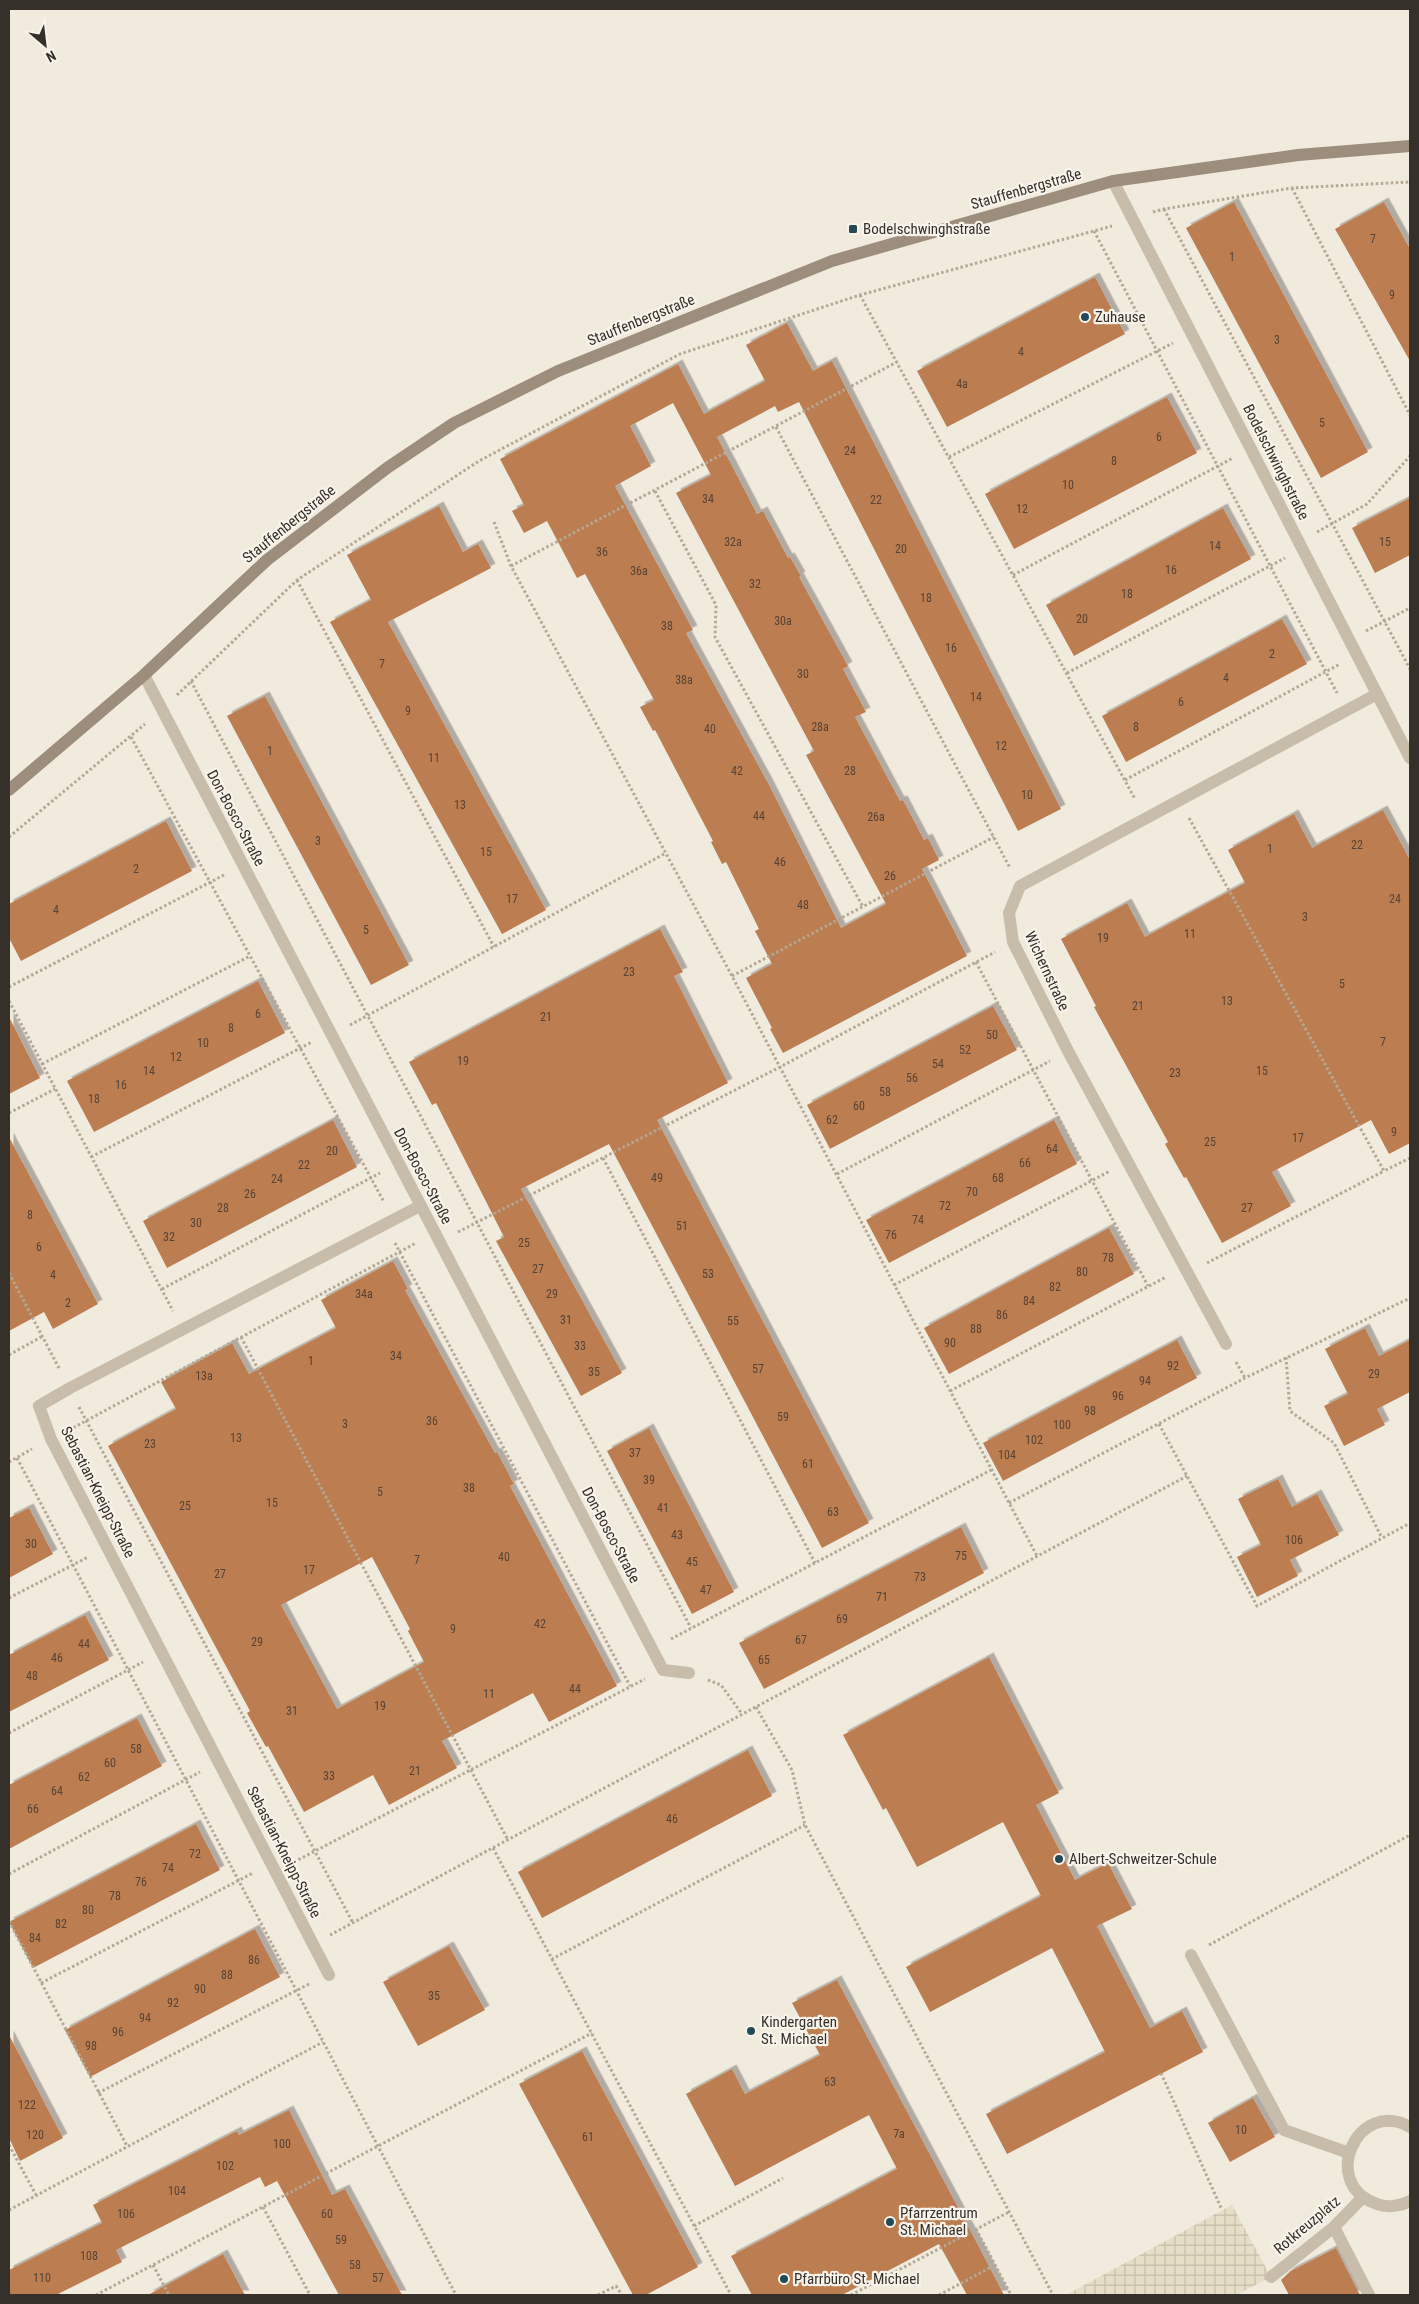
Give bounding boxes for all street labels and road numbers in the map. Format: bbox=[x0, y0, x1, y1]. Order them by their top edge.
street label: Stauffenbergstraße bbox=[969, 165, 1083, 213]
street label: Stauffenbergstraße bbox=[585, 290, 697, 350]
street label: Bodelschwinghstraße bbox=[1239, 401, 1313, 523]
street label: Stauffenbergstraße bbox=[239, 481, 339, 567]
street label: Don-Bosco-Straße bbox=[203, 767, 269, 869]
street label: Wichernstraße bbox=[1021, 928, 1073, 1014]
street label: Don-Bosco-Straße bbox=[390, 1125, 456, 1227]
street label: Sebastian-Kneipp-Straße bbox=[57, 1423, 139, 1561]
street label: Don-Bosco-Straße bbox=[578, 1484, 644, 1586]
street label: Sebastian-Kneipp-Straße bbox=[243, 1783, 325, 1921]
street label: Rotkreuzplatz bbox=[1270, 2192, 1344, 2258]

